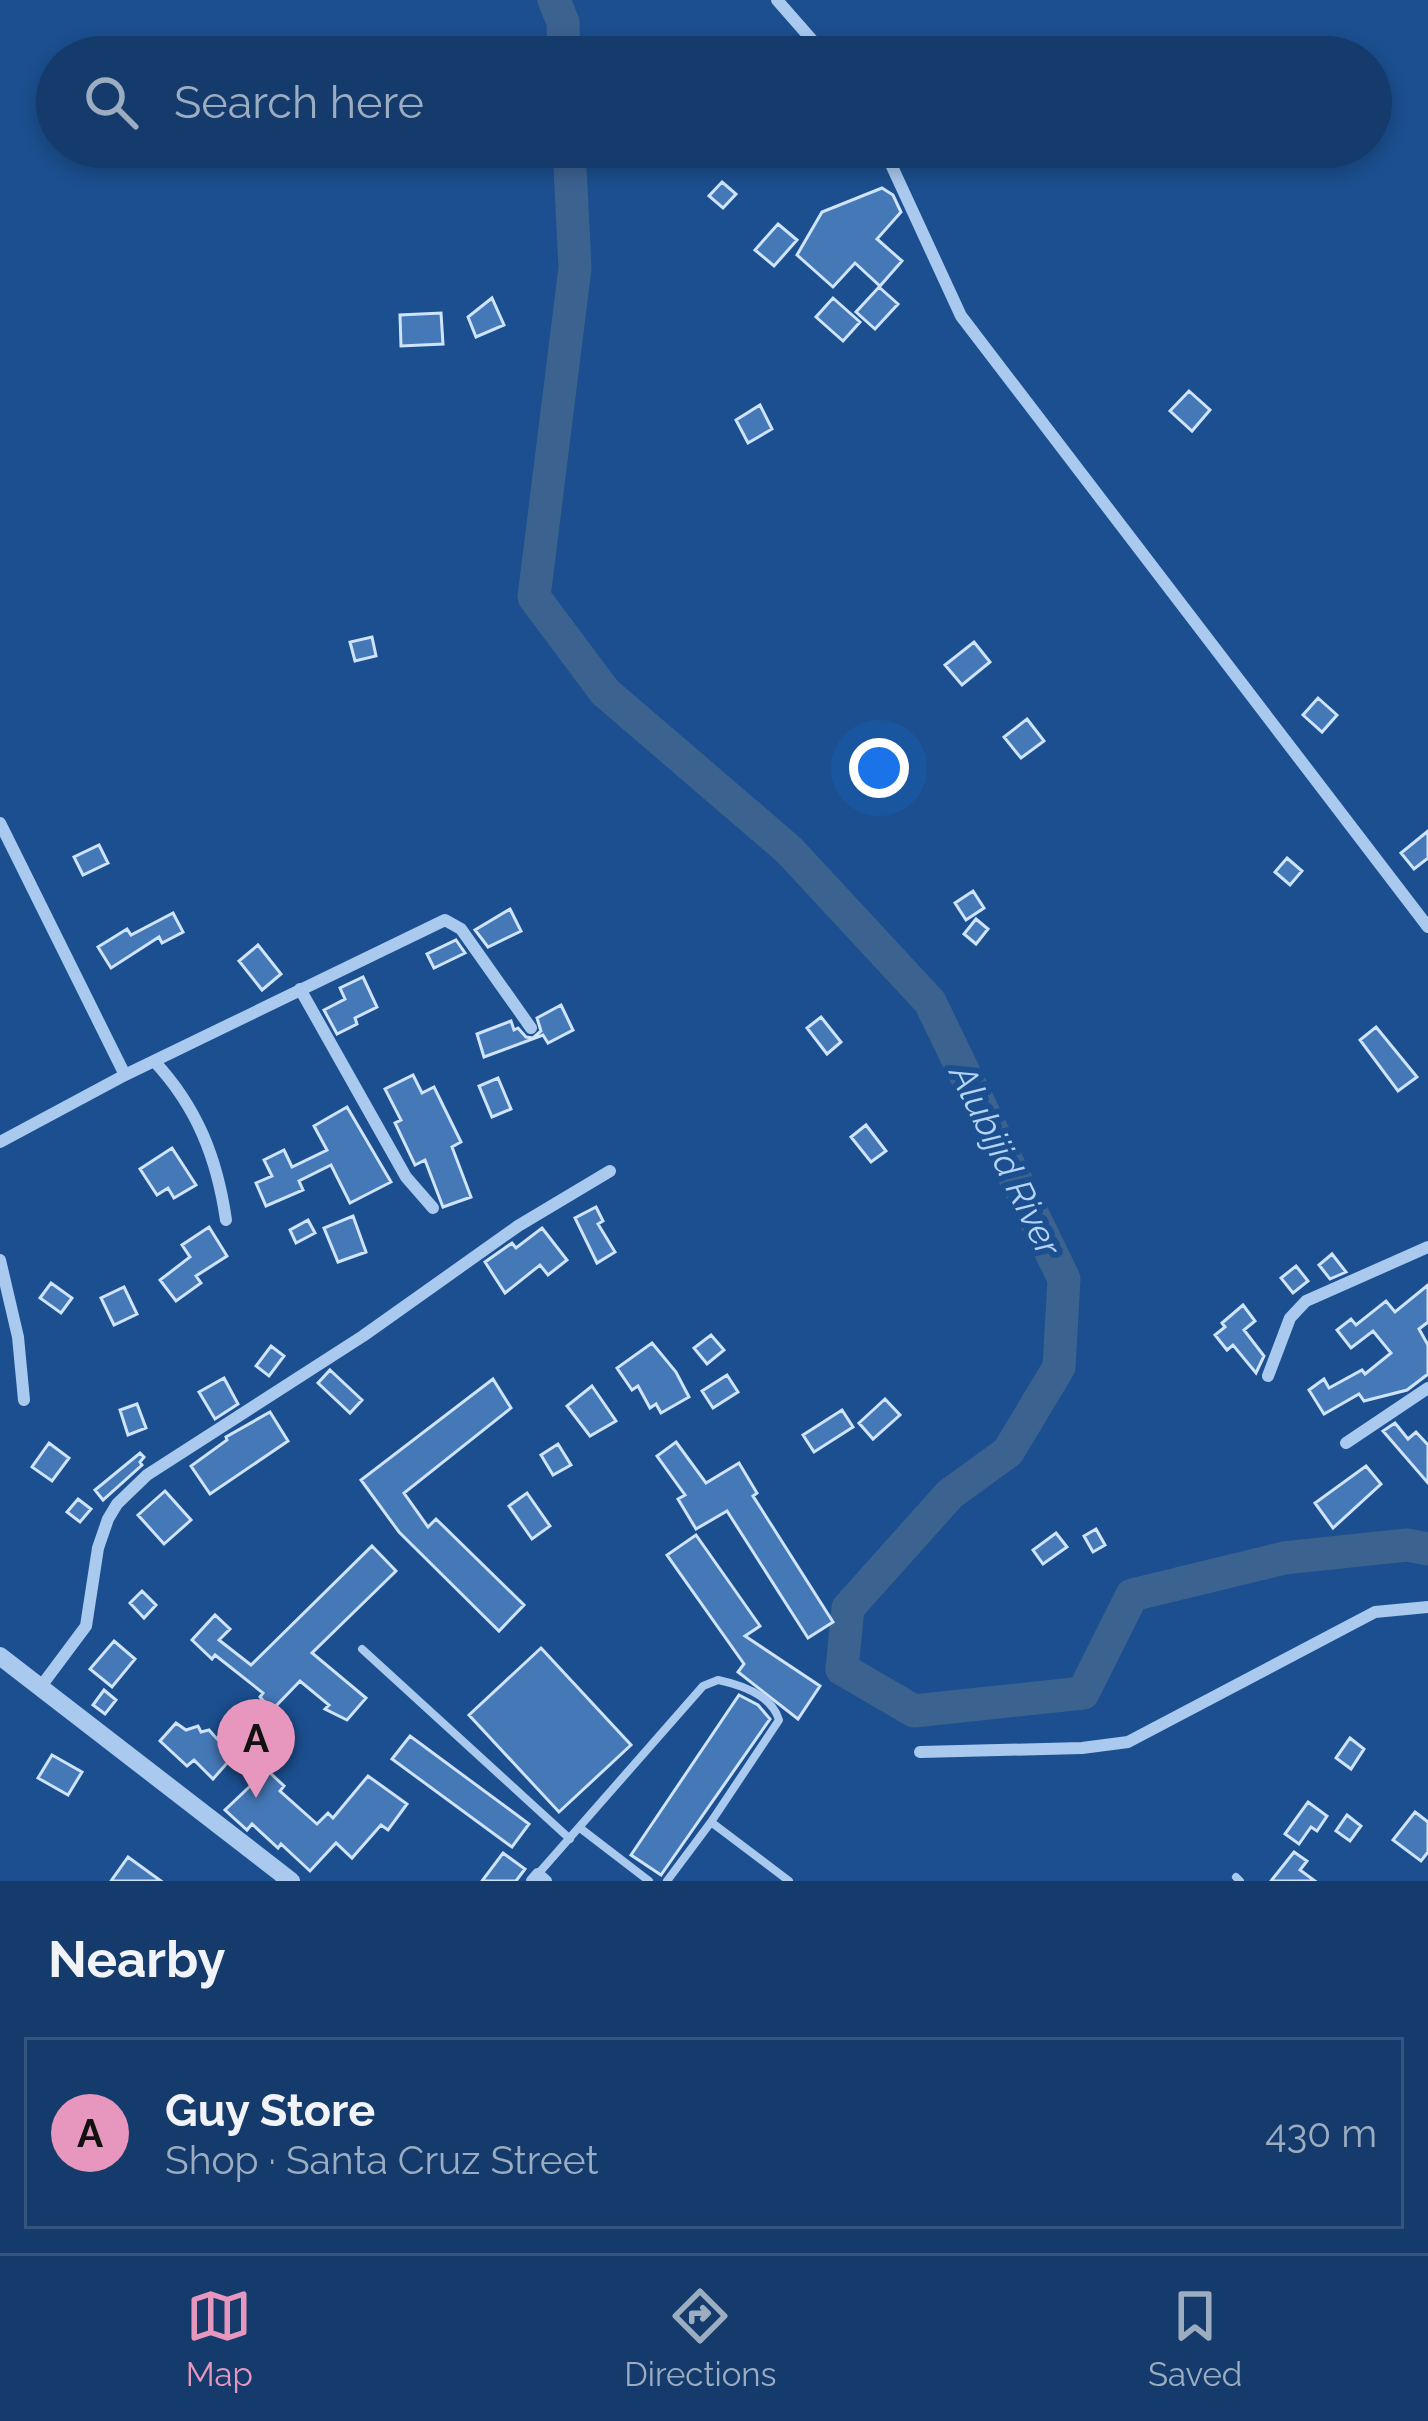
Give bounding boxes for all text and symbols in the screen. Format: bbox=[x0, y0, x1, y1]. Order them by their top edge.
search box bbox=[36, 36, 1392, 168]
icon: search bbox=[78, 69, 144, 135]
text: Search here bbox=[174, 76, 424, 129]
your location bbox=[849, 738, 909, 798]
water label: Alubijid River bbox=[941, 1056, 1071, 1264]
pin: A bbox=[217, 1699, 295, 1798]
text: Nearby bbox=[48, 1929, 225, 1989]
text: Guy Store bbox=[165, 2084, 375, 2137]
text: A bbox=[77, 2110, 103, 2156]
text: 430 m bbox=[1265, 2110, 1377, 2156]
text: Shop · Santa Cruz Street bbox=[165, 2137, 599, 2183]
tab: Map bbox=[186, 2283, 253, 2394]
tab: Directions bbox=[624, 2283, 777, 2394]
tab: Saved bbox=[1148, 2283, 1242, 2394]

